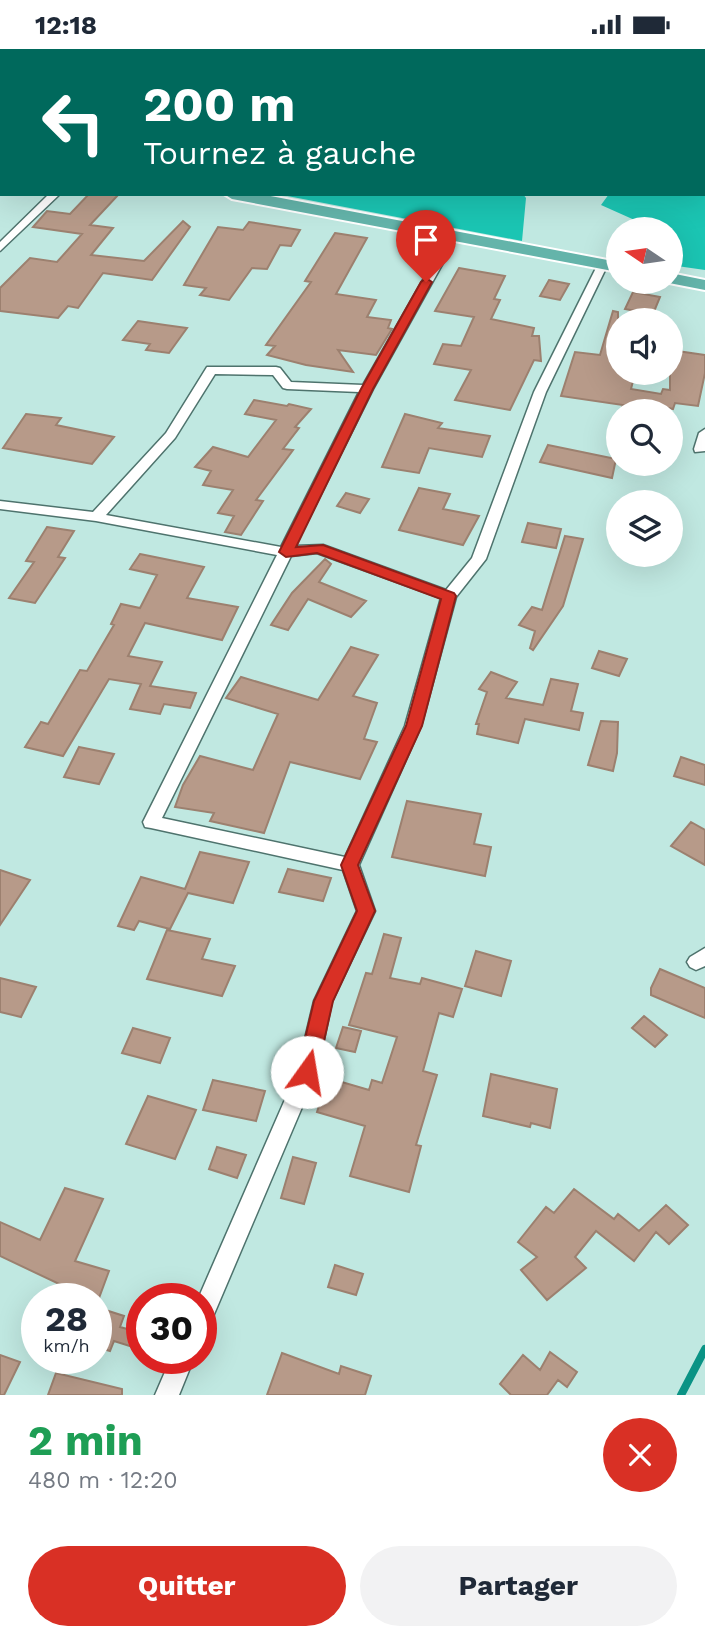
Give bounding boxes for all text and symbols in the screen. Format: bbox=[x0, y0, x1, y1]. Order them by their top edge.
text: 12:18 bbox=[35, 10, 97, 40]
text: 200 m bbox=[143, 75, 295, 133]
icon: left bbox=[28, 77, 119, 168]
text: Tournez à gauche bbox=[143, 134, 416, 172]
pin bbox=[396, 210, 456, 282]
north arrow bbox=[606, 217, 682, 294]
map controls bbox=[606, 217, 683, 567]
icon: arrive bbox=[407, 221, 445, 259]
button: sound bbox=[606, 308, 683, 385]
button: search bbox=[606, 399, 683, 476]
button: layers bbox=[606, 490, 683, 567]
position arrow bbox=[270, 1035, 344, 1109]
speed limit sign: 30 bbox=[126, 1283, 217, 1374]
text: 28 bbox=[45, 1298, 88, 1340]
text: km/h bbox=[43, 1335, 90, 1356]
text: 2 min bbox=[28, 1416, 143, 1465]
button: close bbox=[603, 1418, 677, 1492]
text: 480 m · 12:20 bbox=[28, 1467, 178, 1494]
button: Quitter bbox=[28, 1546, 346, 1626]
button: Partager bbox=[360, 1546, 677, 1626]

